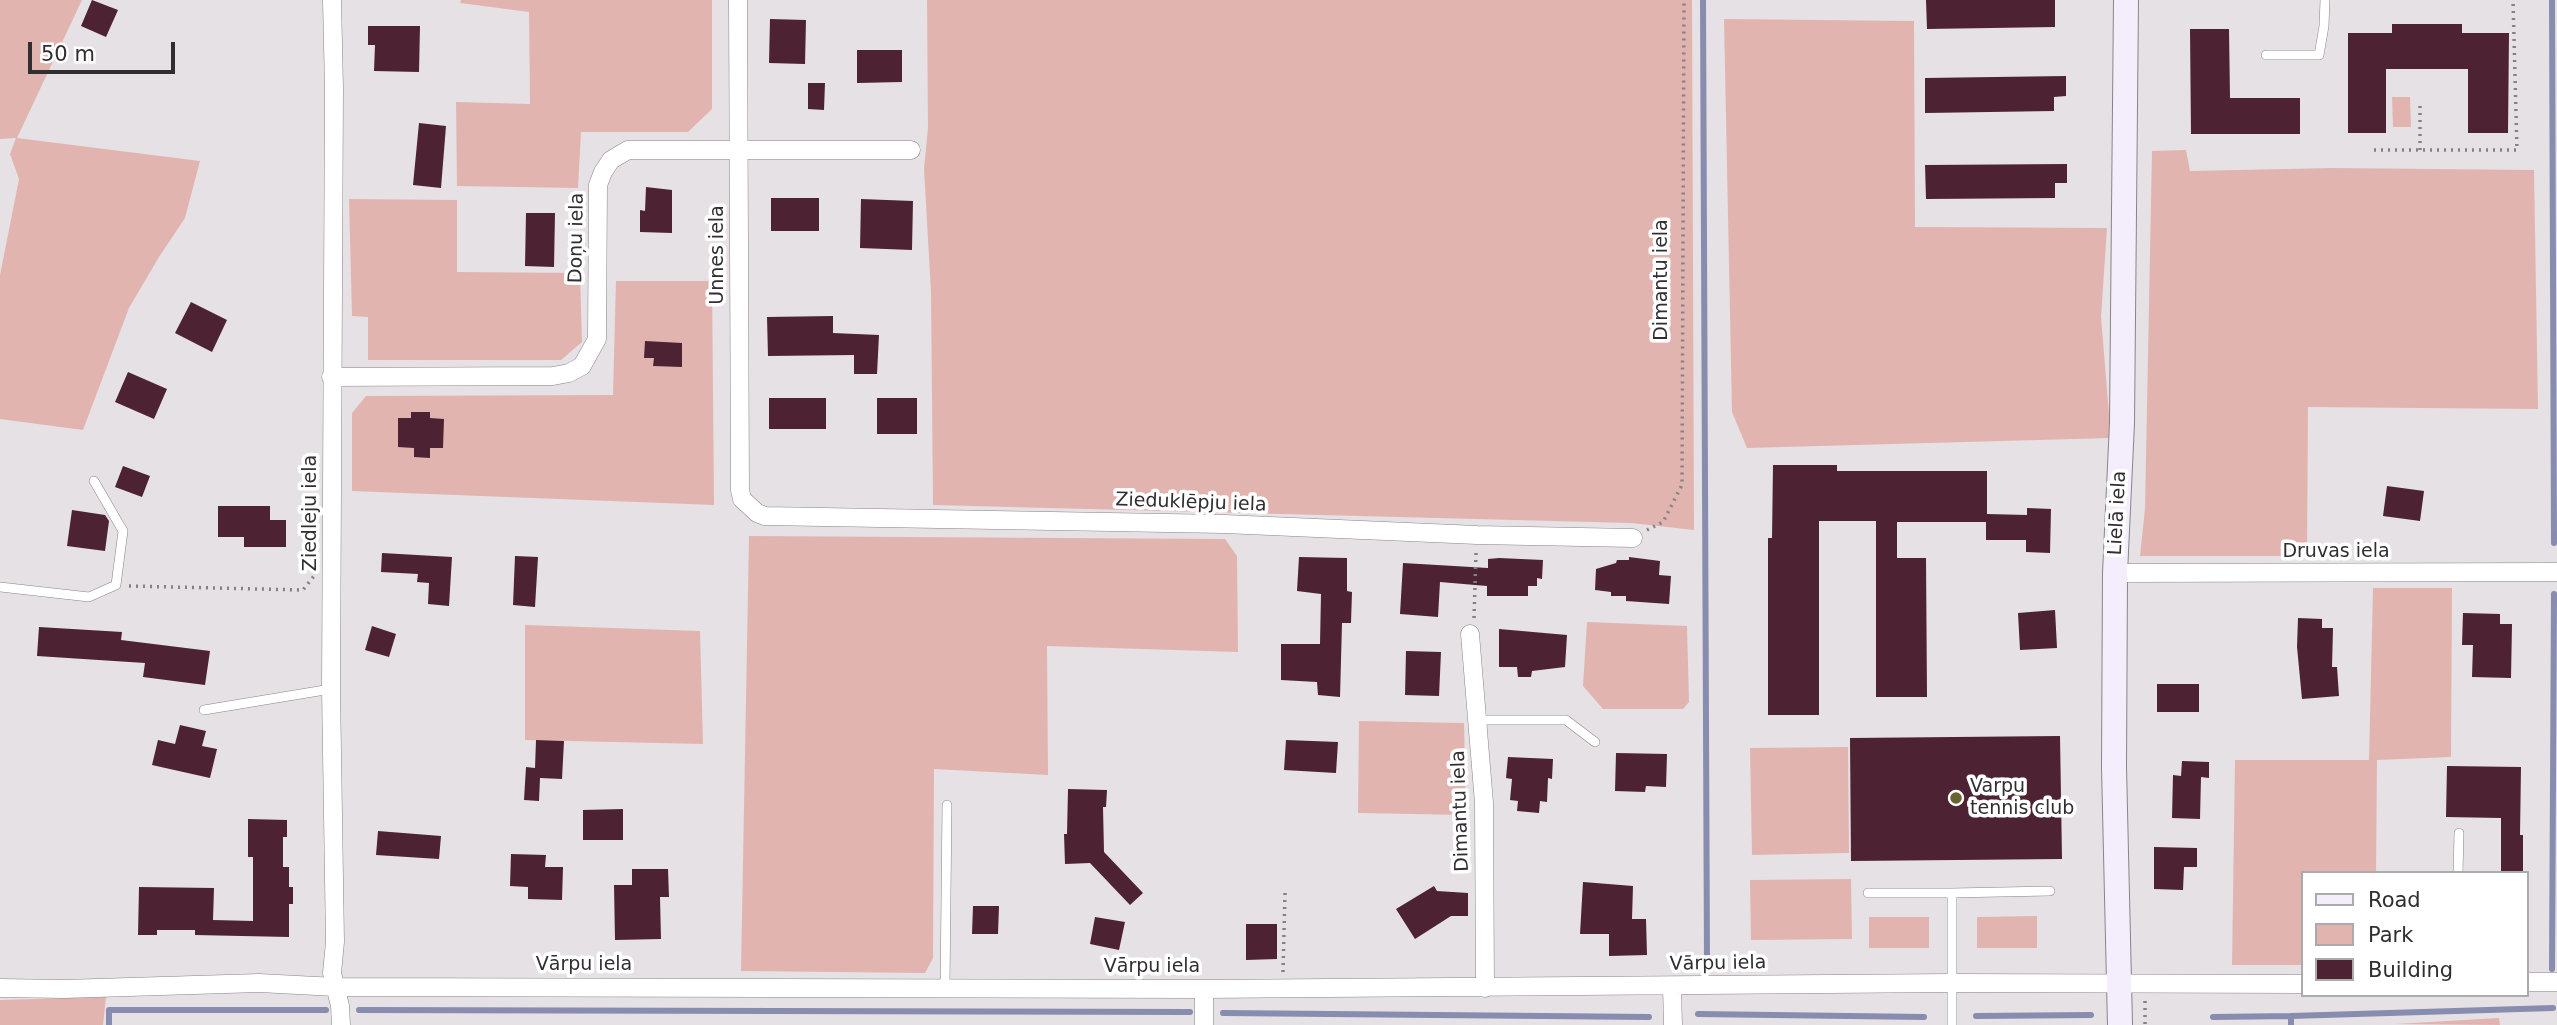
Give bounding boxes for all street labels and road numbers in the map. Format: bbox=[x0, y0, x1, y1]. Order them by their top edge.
street label: Doņu iela bbox=[565, 193, 589, 283]
street label: Unnes iela bbox=[707, 205, 729, 305]
street label: Dimantu iela bbox=[1651, 219, 1673, 341]
street label: Ziedleju iela bbox=[300, 455, 322, 571]
street label: Lielā iela bbox=[2104, 470, 2132, 556]
street label: Zieduklēpju iela bbox=[1115, 489, 1267, 517]
street label: Druvas iela bbox=[2282, 541, 2390, 563]
street label: Dimantu iela bbox=[1447, 750, 1475, 872]
street label: Vārpu iela bbox=[1670, 952, 1766, 976]
street label: Vārpu iela bbox=[536, 954, 632, 976]
street label: Vārpu iela bbox=[1104, 956, 1200, 978]

